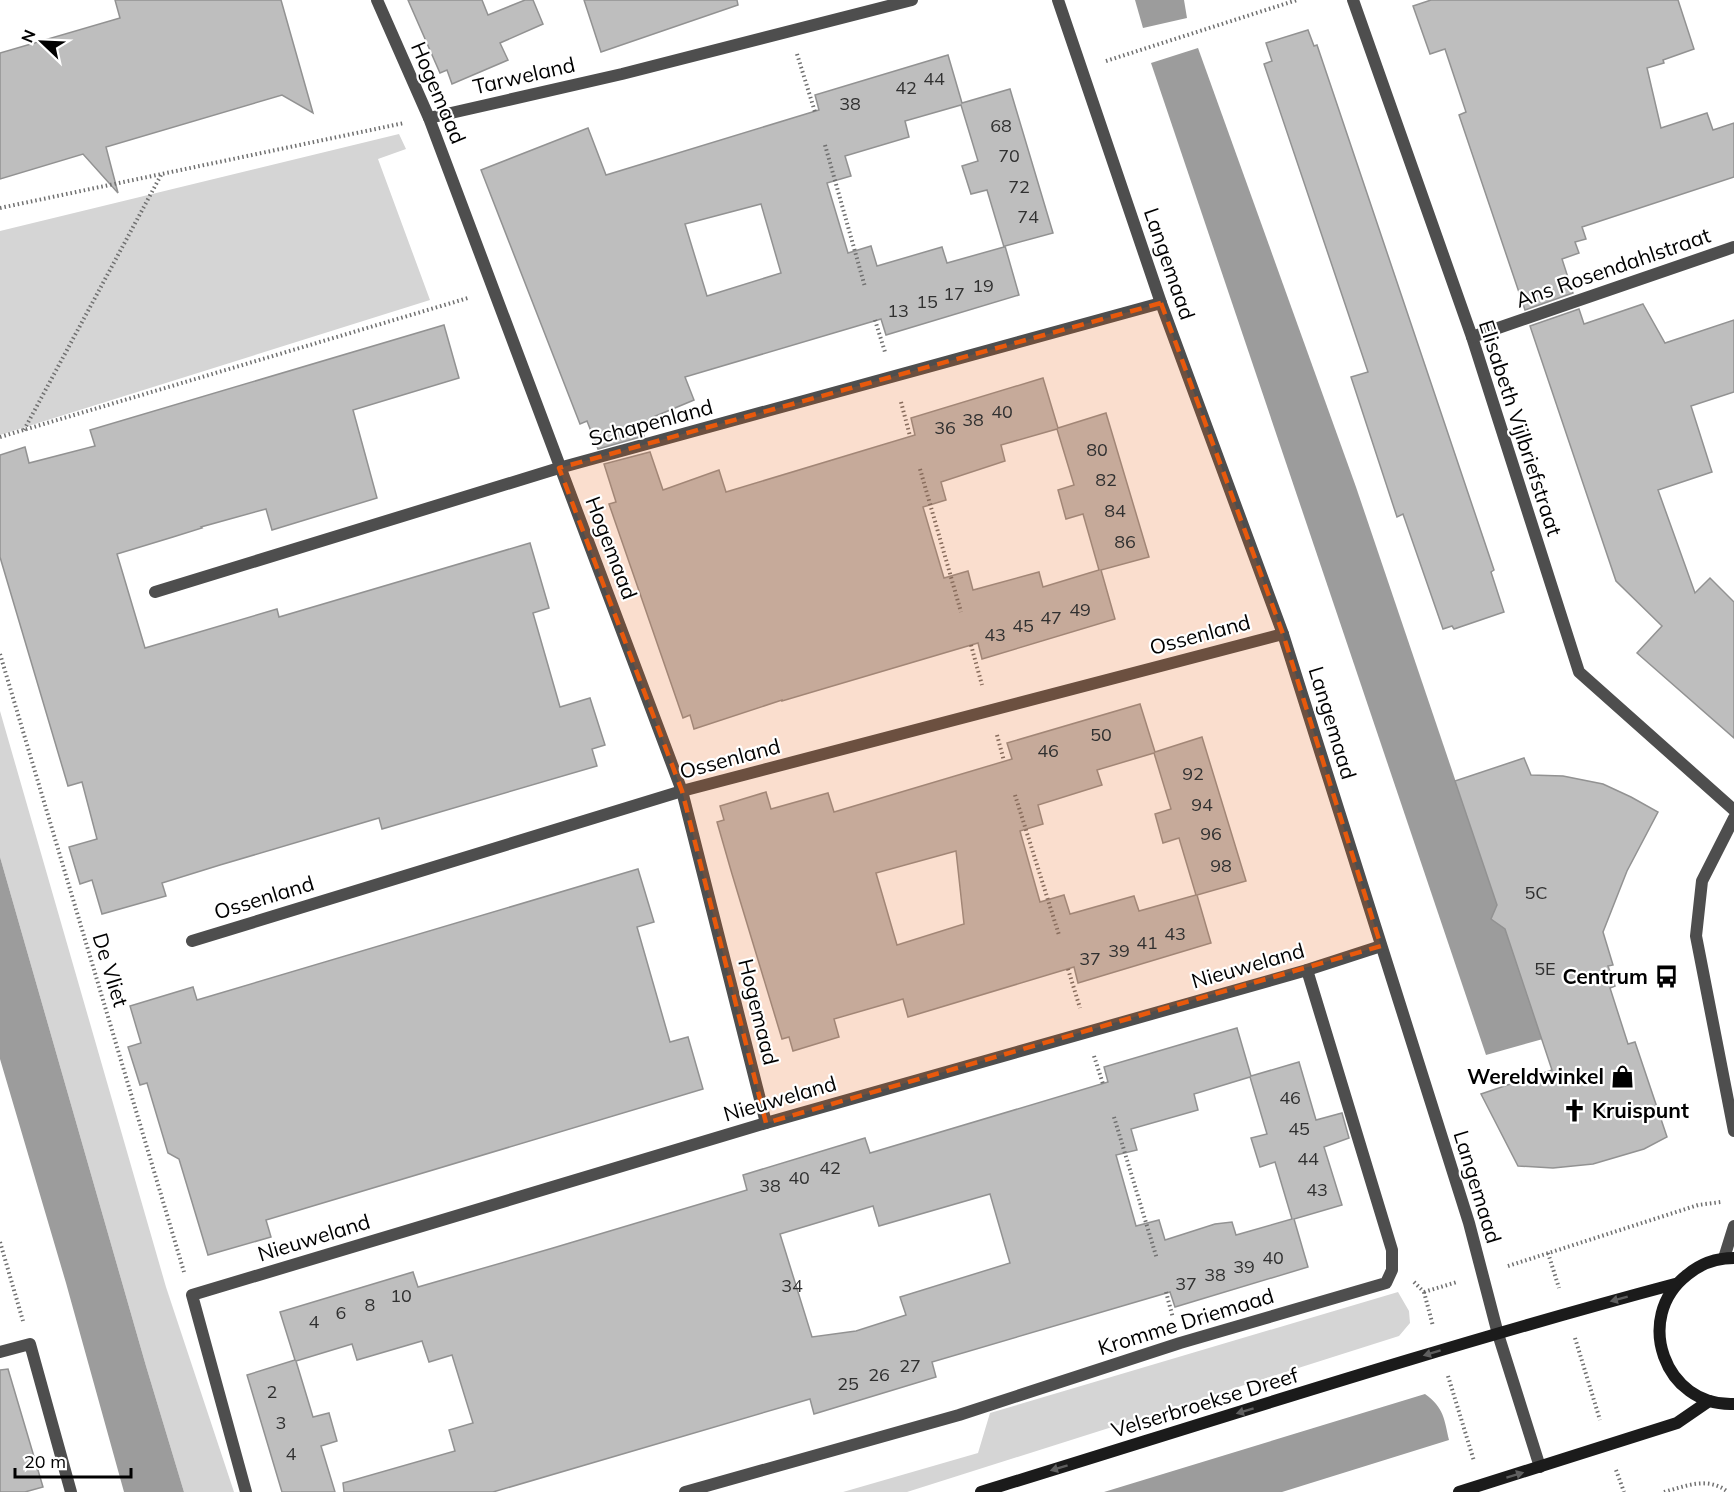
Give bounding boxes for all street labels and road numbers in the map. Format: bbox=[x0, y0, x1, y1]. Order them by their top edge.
street label: Hogemaad bbox=[406, 38, 472, 148]
street label: Tarweland bbox=[470, 51, 577, 99]
street label: Langemaad bbox=[1139, 204, 1201, 323]
street label: Ans Rosendahlstraat bbox=[1512, 222, 1713, 313]
street label: Elisabeth Vijlbriefstraat bbox=[1474, 316, 1568, 539]
street label: Schapenland bbox=[586, 393, 716, 451]
street label: Hogemaad bbox=[580, 492, 643, 603]
street label: Ossenland bbox=[1146, 608, 1253, 660]
street label: Langemaad bbox=[1303, 663, 1362, 782]
street label: Ossenland bbox=[676, 732, 783, 784]
street label: Ossenland bbox=[211, 870, 317, 925]
street label: De Vliet bbox=[87, 930, 135, 1010]
street label: Nieuweland bbox=[1188, 937, 1307, 994]
street label: Hogemaad bbox=[733, 956, 785, 1067]
street label: Nieuweland bbox=[720, 1070, 839, 1127]
street label: Langemaad bbox=[1448, 1127, 1507, 1246]
street label: Nieuweland bbox=[254, 1208, 373, 1266]
street label: Kromme Driemaad bbox=[1095, 1282, 1277, 1360]
street label: Velserbroekse Dreef bbox=[1108, 1361, 1302, 1443]

